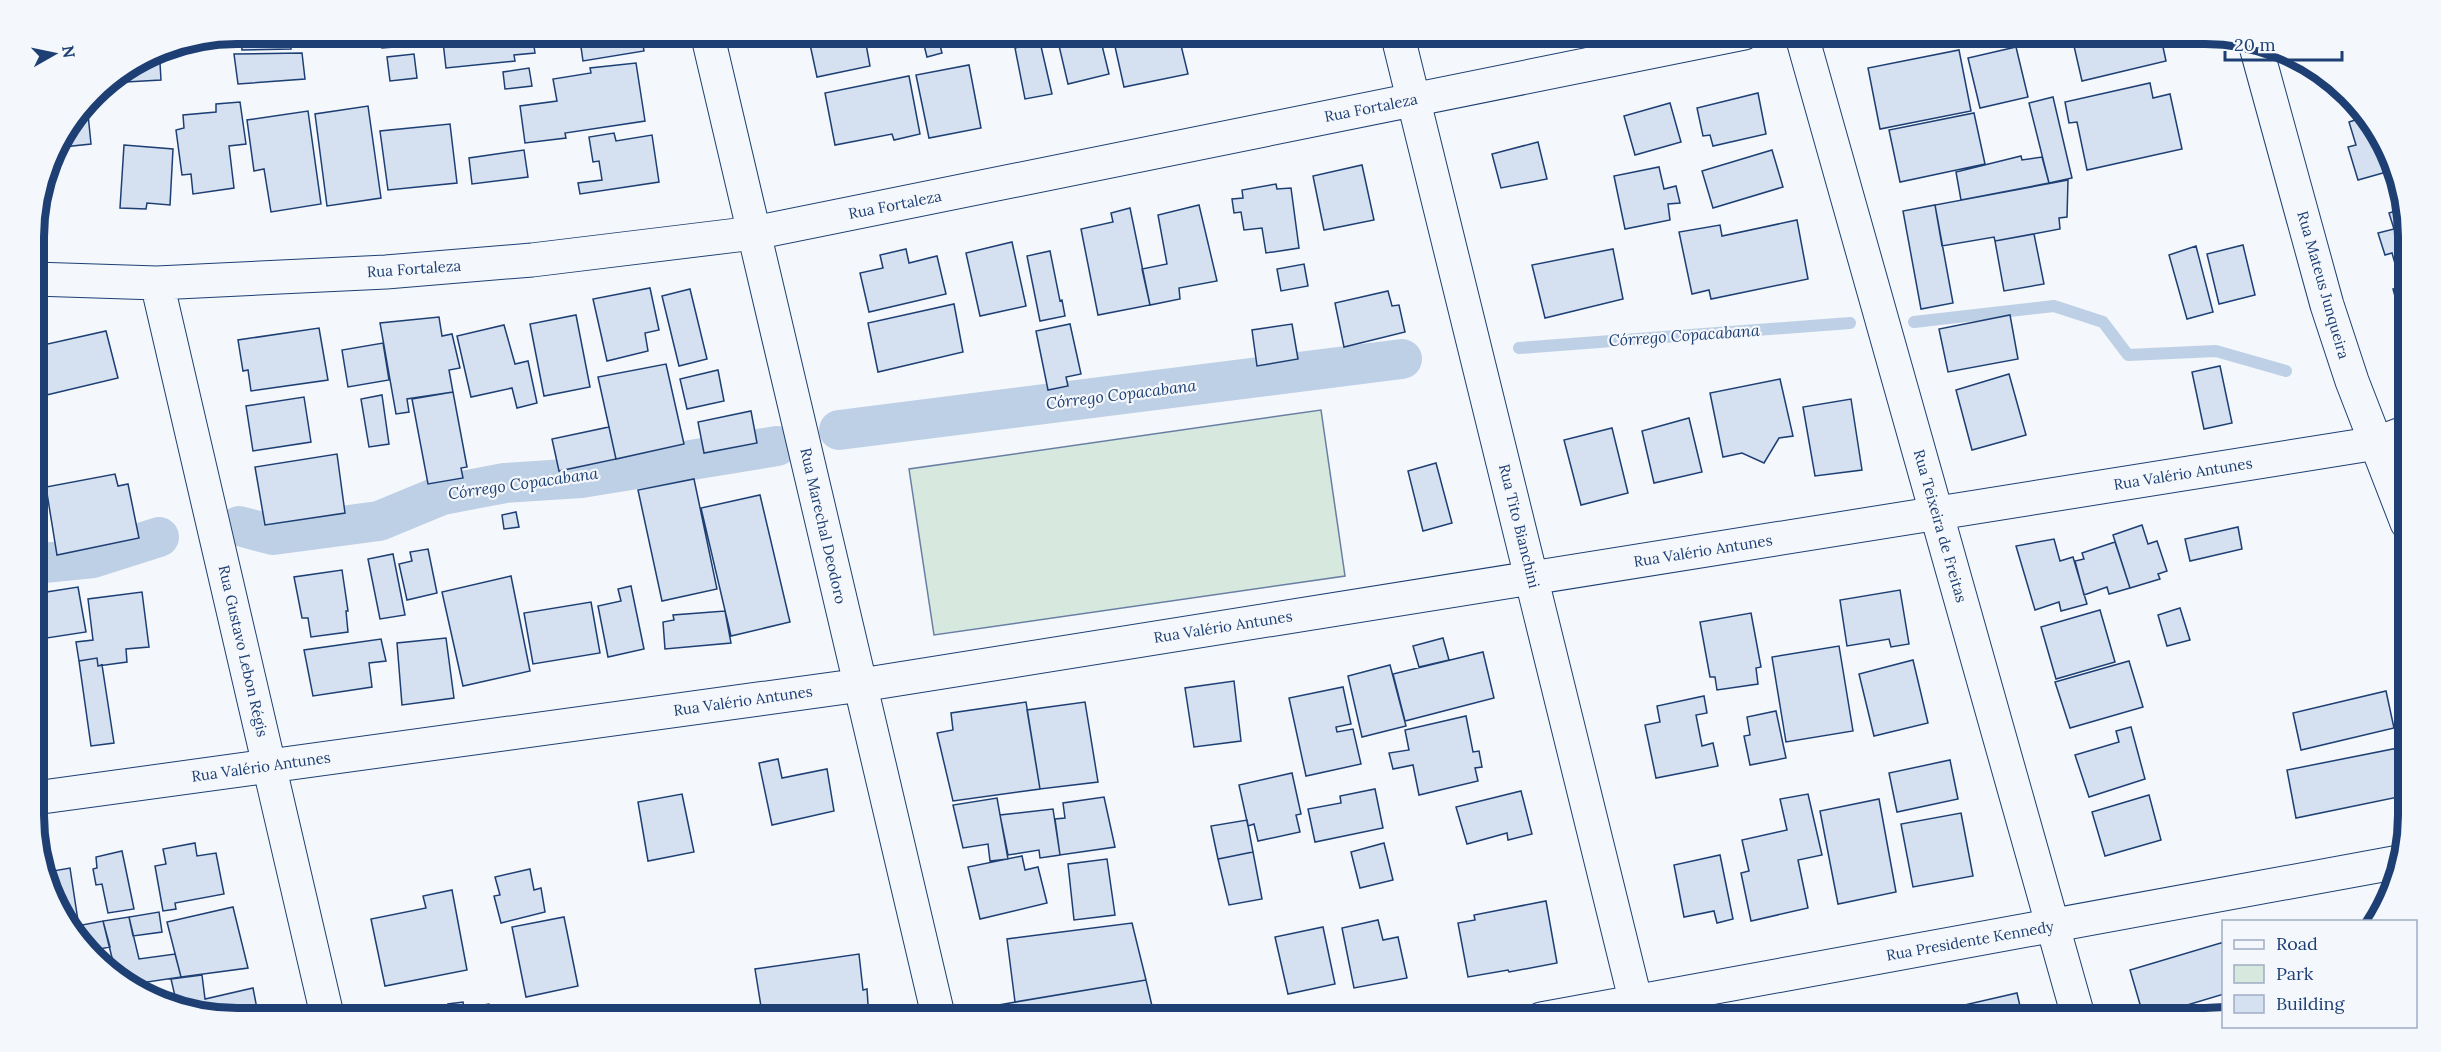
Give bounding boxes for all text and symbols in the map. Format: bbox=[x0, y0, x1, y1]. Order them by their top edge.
north arrow bbox=[24, 24, 84, 84]
scale bar bbox=[2225, 24, 2342, 62]
text: 20 m bbox=[2234, 33, 2276, 56]
text: N bbox=[58, 44, 80, 59]
street label: Rua Fortaleza bbox=[1323, 89, 1419, 126]
street label: Rua Fortaleza bbox=[847, 186, 943, 223]
street label: Rua Mateus Junqueira bbox=[2293, 209, 2354, 361]
street label: Rua Fortaleza bbox=[366, 256, 462, 281]
water label: Córrego Copacabana bbox=[1608, 320, 1760, 350]
water label: Córrego Copacabana bbox=[1045, 375, 1198, 413]
street label: Rua Marechal Deodoro bbox=[796, 446, 851, 606]
street label: Rua Teixeira de Freitas bbox=[1910, 447, 1971, 605]
street label: Rua Valério Antunes bbox=[2112, 453, 2254, 494]
street label: Rua Tito Bianchini bbox=[1495, 462, 1544, 590]
water label: Córrego Copacabana bbox=[447, 463, 600, 503]
street label: Rua Valério Antunes bbox=[1632, 530, 1774, 571]
street label: Rua Gustavo Lebon Régis bbox=[214, 563, 273, 739]
street label: Rua Valério Antunes bbox=[1152, 606, 1294, 647]
street label: Rua Valério Antunes bbox=[672, 681, 814, 720]
street label: Rua Valério Antunes bbox=[190, 747, 332, 786]
street label: Rua Presidente Kennedy bbox=[1885, 916, 2055, 965]
legend bbox=[2222, 920, 2417, 1028]
text: Road bbox=[2276, 932, 2318, 955]
text: Park bbox=[2276, 962, 2314, 985]
text: Building bbox=[2276, 992, 2346, 1015]

